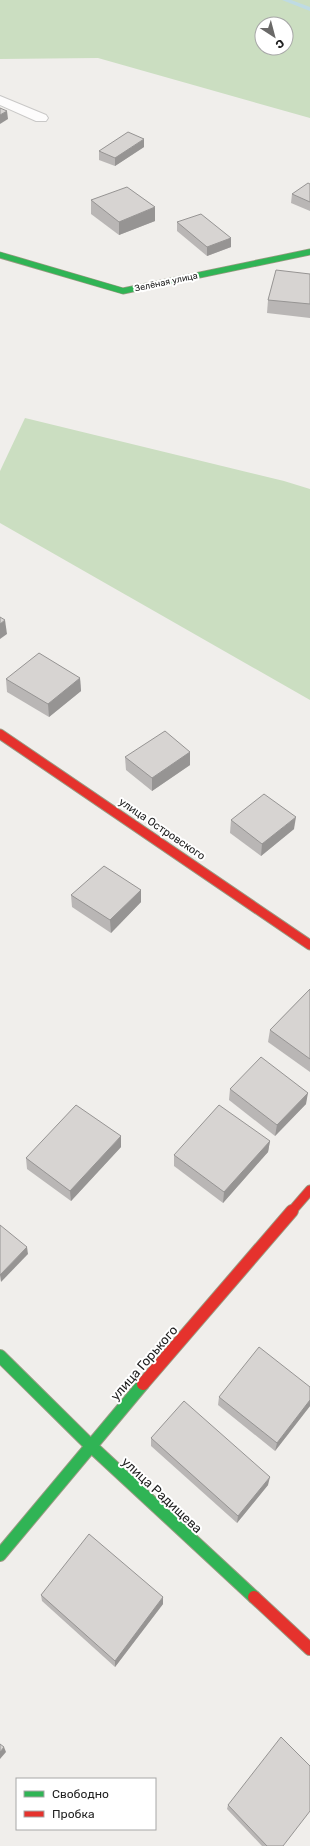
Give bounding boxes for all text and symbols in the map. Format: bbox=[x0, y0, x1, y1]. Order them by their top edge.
north arrow bbox=[254, 16, 294, 56]
text: С bbox=[272, 36, 287, 51]
street label: Зелёная улица bbox=[134, 270, 199, 294]
street label: улица Островского bbox=[116, 795, 208, 863]
street label: улица Горького bbox=[107, 1322, 181, 1404]
street label: улица Радищева bbox=[119, 1454, 205, 1536]
legend bbox=[16, 1778, 156, 1830]
text: Свободно bbox=[52, 1787, 109, 1801]
text: Пробка bbox=[52, 1807, 95, 1821]

